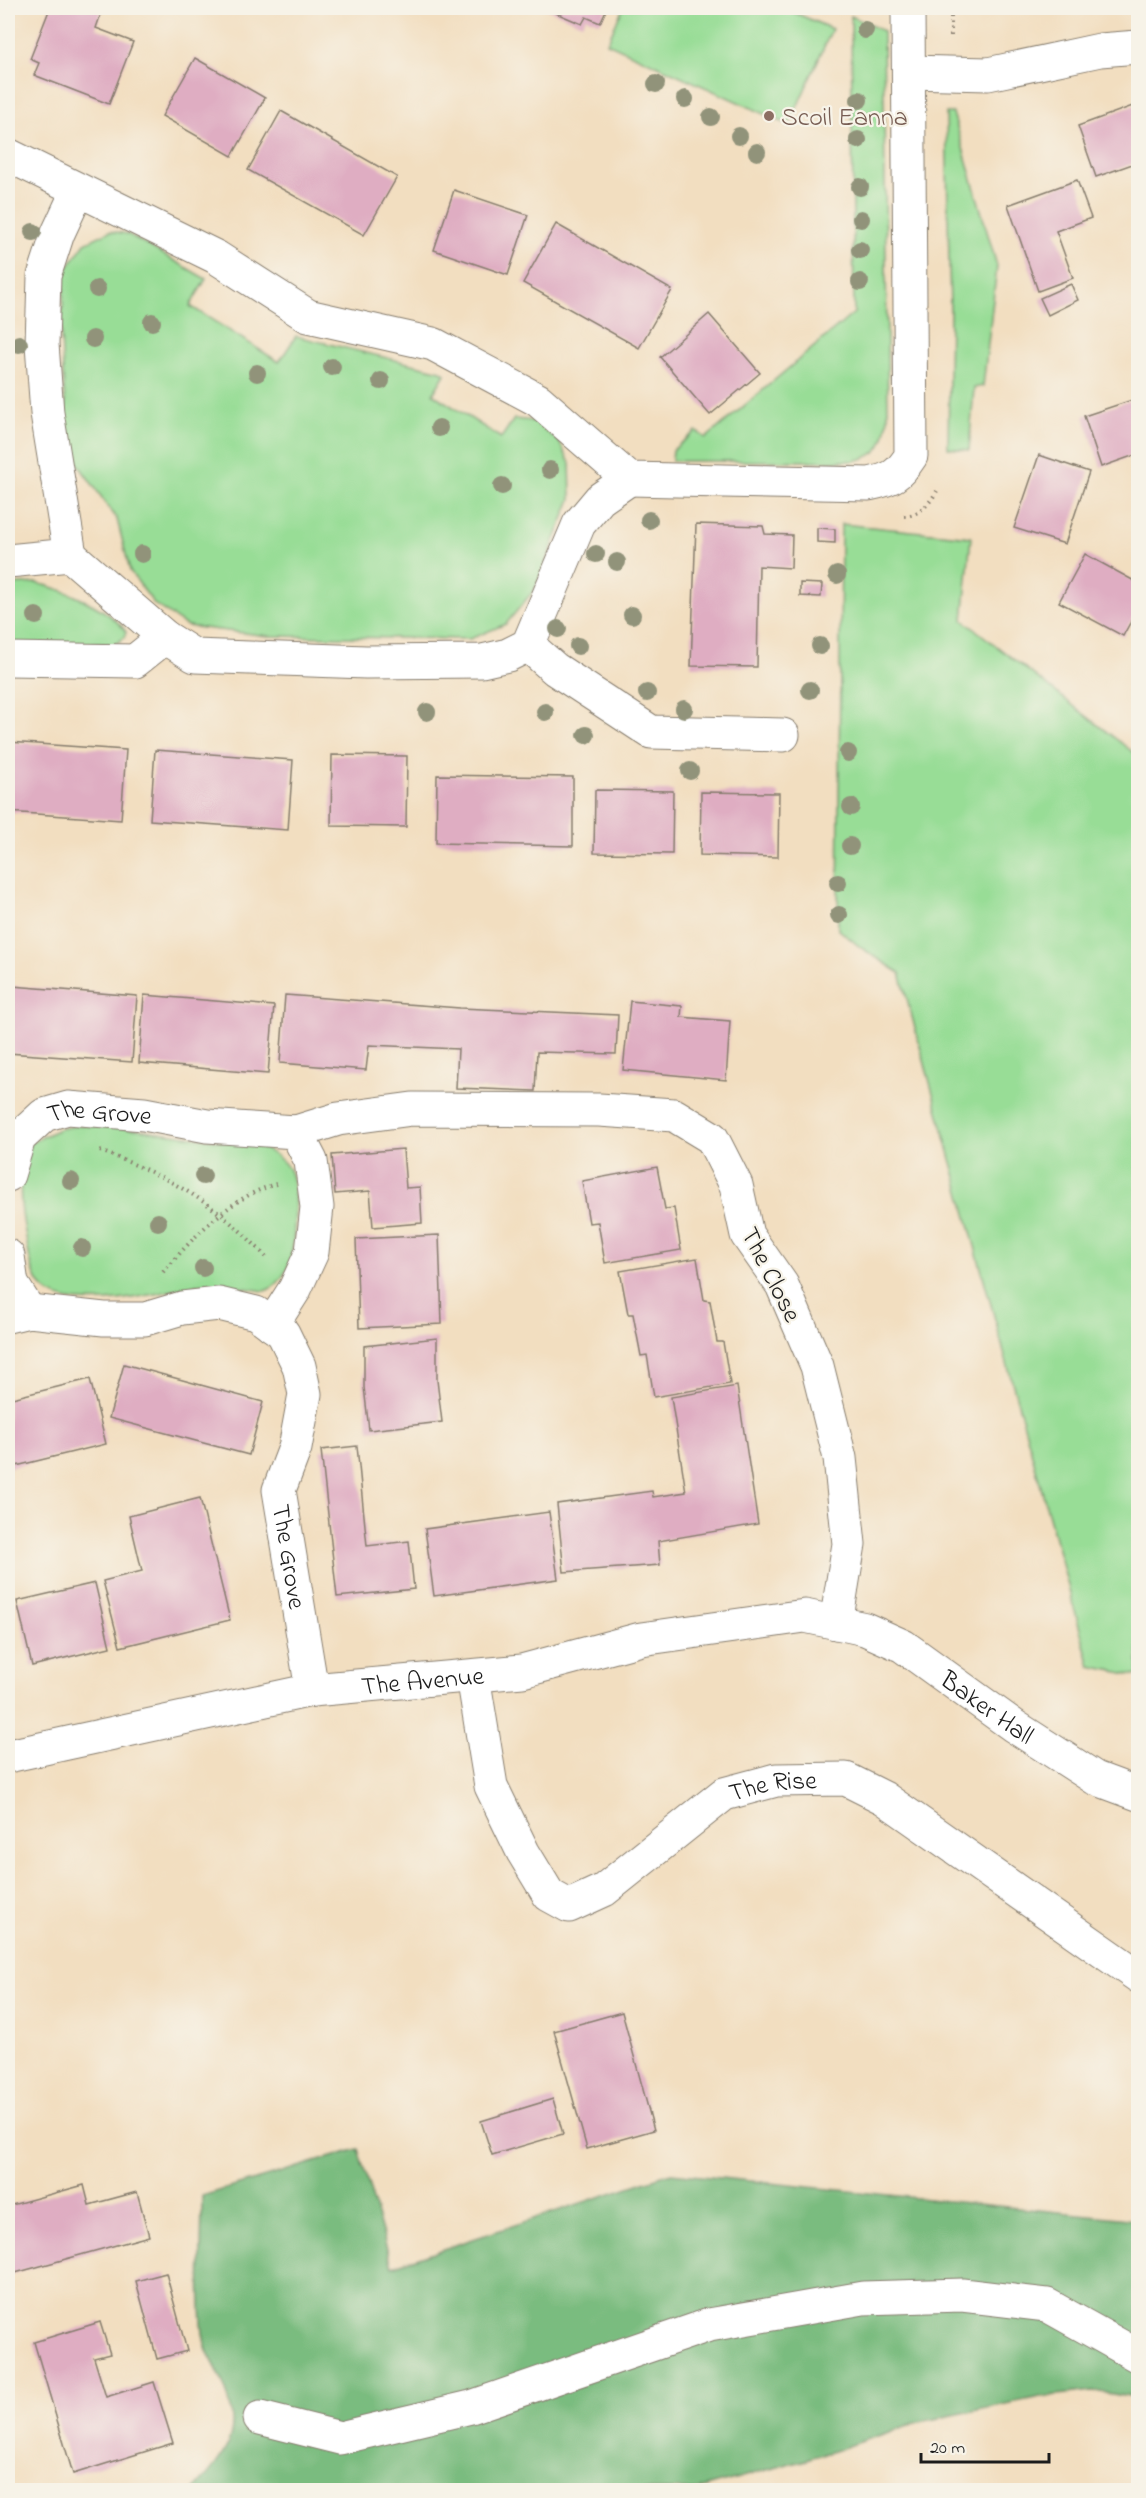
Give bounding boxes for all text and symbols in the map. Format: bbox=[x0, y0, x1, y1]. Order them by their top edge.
place label: Scoil Eanna bbox=[781, 100, 908, 138]
marker: Scoil Eanna bbox=[762, 109, 776, 123]
street label: The Grove bbox=[43, 1091, 155, 1137]
street label: The Close bbox=[729, 1221, 810, 1330]
street label: The Grove bbox=[260, 1502, 314, 1613]
street label: The Avenue bbox=[360, 1658, 486, 1707]
street label: Baker Hall bbox=[930, 1662, 1040, 1756]
street label: The Rise bbox=[725, 1763, 817, 1814]
scale bar bbox=[921, 2426, 1048, 2464]
text: 20 m bbox=[930, 2436, 965, 2462]

